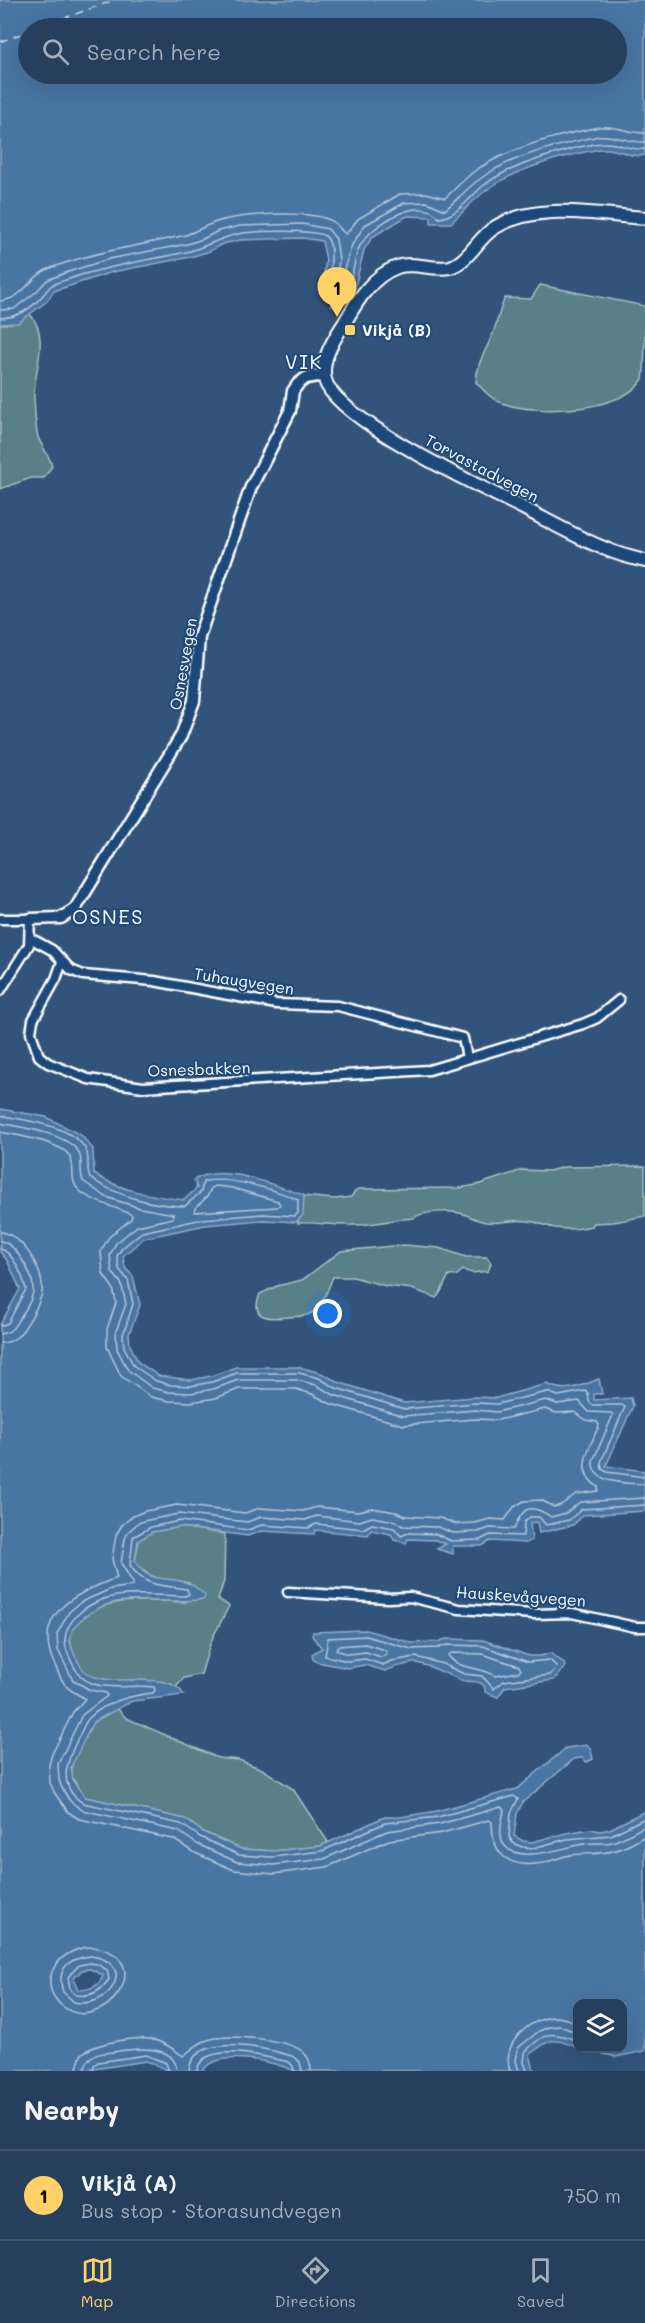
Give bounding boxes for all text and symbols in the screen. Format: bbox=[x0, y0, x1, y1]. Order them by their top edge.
search box bbox=[18, 18, 627, 84]
icon: search bbox=[39, 35, 72, 68]
text: Search here bbox=[87, 37, 221, 66]
pin: 1 bbox=[318, 268, 356, 317]
place label: Vikjå (B) bbox=[362, 319, 431, 340]
marker: Vikjå (B) bbox=[343, 323, 357, 337]
district label: VIK bbox=[285, 348, 323, 374]
street label: Torvastadvegen bbox=[422, 429, 543, 506]
street label: Osnesvegen bbox=[164, 616, 201, 712]
district label: OSNES bbox=[72, 903, 144, 929]
street label: Tuhaugvegen bbox=[193, 962, 296, 999]
street label: Osnesbakken bbox=[147, 1056, 251, 1081]
your location bbox=[313, 1299, 342, 1328]
street label: Hauskevågvegen bbox=[456, 1580, 587, 1611]
map controls bbox=[573, 1999, 627, 2053]
button: layers bbox=[573, 1999, 627, 2053]
text: Nearby bbox=[24, 2093, 119, 2127]
text: Vikjå (A) bbox=[81, 2168, 176, 2197]
text: 1 bbox=[39, 2182, 48, 2208]
text: 750 m bbox=[564, 2182, 621, 2208]
text: Bus stop · Storasundvegen bbox=[81, 2197, 342, 2223]
tab: Map bbox=[81, 2254, 114, 2311]
tab: Directions bbox=[275, 2254, 356, 2311]
tab: Saved bbox=[517, 2254, 564, 2311]

